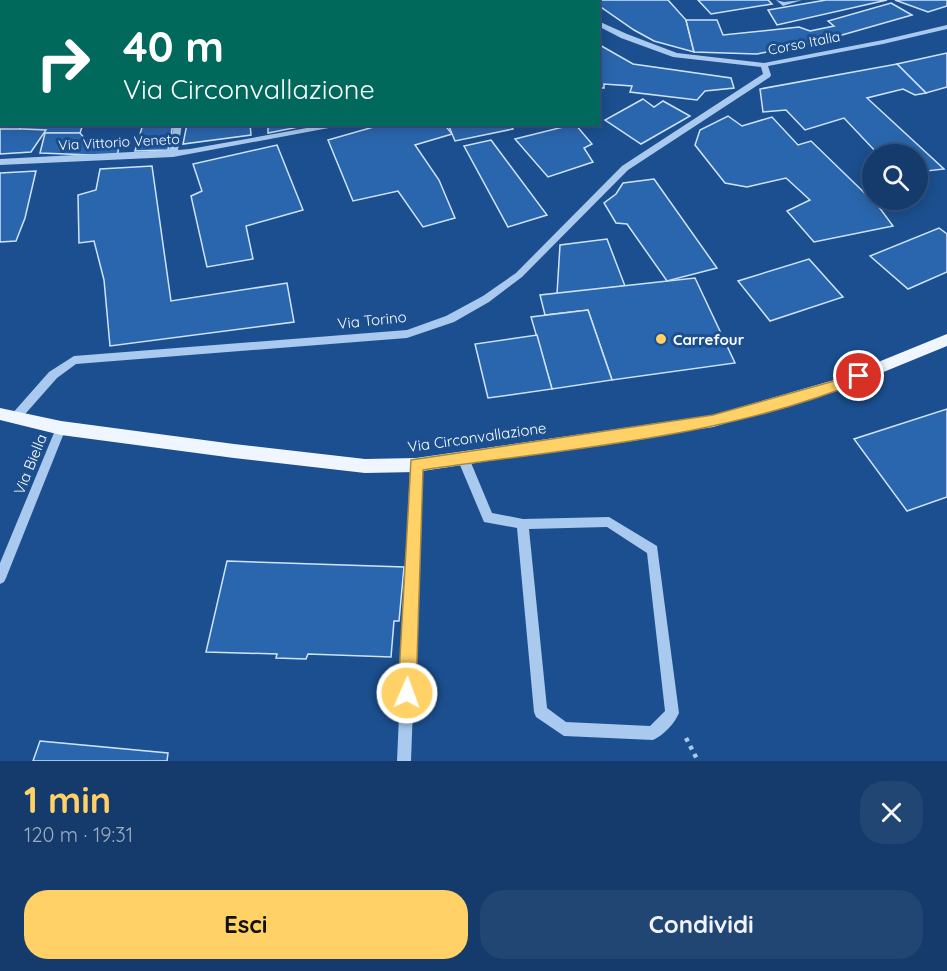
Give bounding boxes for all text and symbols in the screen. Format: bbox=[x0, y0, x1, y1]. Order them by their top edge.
text: 40 m bbox=[123, 20, 224, 73]
icon: right bbox=[24, 24, 102, 102]
street label: Corso Italia bbox=[766, 27, 842, 59]
text: Via Circonvallazione bbox=[123, 72, 375, 106]
street label: Via Vittorio Veneto bbox=[58, 130, 180, 154]
map controls bbox=[862, 144, 928, 210]
button: search bbox=[862, 144, 928, 210]
street label: Via Torino bbox=[336, 307, 408, 333]
place label: Carrefour bbox=[673, 330, 745, 349]
marker: Carrefour bbox=[654, 332, 668, 346]
pin bbox=[833, 350, 884, 401]
icon: arrive bbox=[842, 359, 875, 392]
street label: Via Circonvallazione bbox=[406, 418, 548, 456]
street label: Via Biella bbox=[9, 431, 51, 497]
position arrow bbox=[375, 661, 439, 725]
text: 1 min bbox=[24, 777, 111, 822]
button: close bbox=[860, 781, 923, 844]
text: 120 m · 19:31 bbox=[24, 822, 133, 847]
button: Esci bbox=[24, 890, 468, 959]
button: Condividi bbox=[480, 890, 923, 959]

